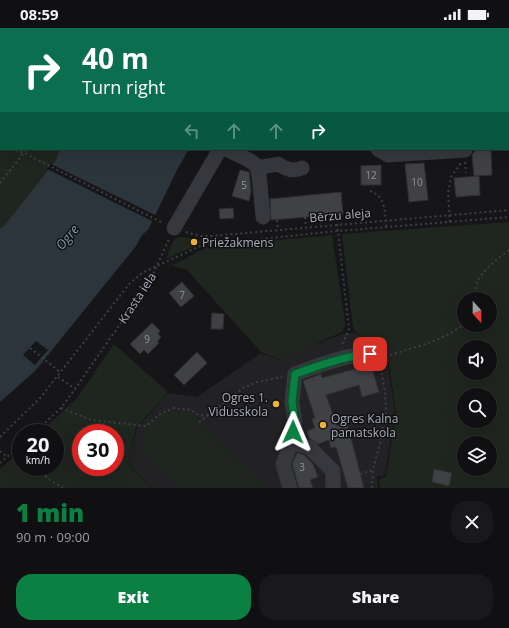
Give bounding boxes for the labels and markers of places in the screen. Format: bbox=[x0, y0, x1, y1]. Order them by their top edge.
place label: Priežakmens bbox=[202, 234, 274, 251]
marker: Priežakmens bbox=[189, 237, 199, 247]
pin bbox=[353, 337, 387, 371]
place label: Ogres 1. Vidusskola bbox=[208, 389, 268, 420]
marker: Ogres 1. Vidusskola bbox=[271, 399, 281, 409]
place label: Ogres Kalna pamatskola bbox=[331, 410, 398, 441]
marker: Ogres Kalna pamatskola bbox=[318, 420, 328, 430]

